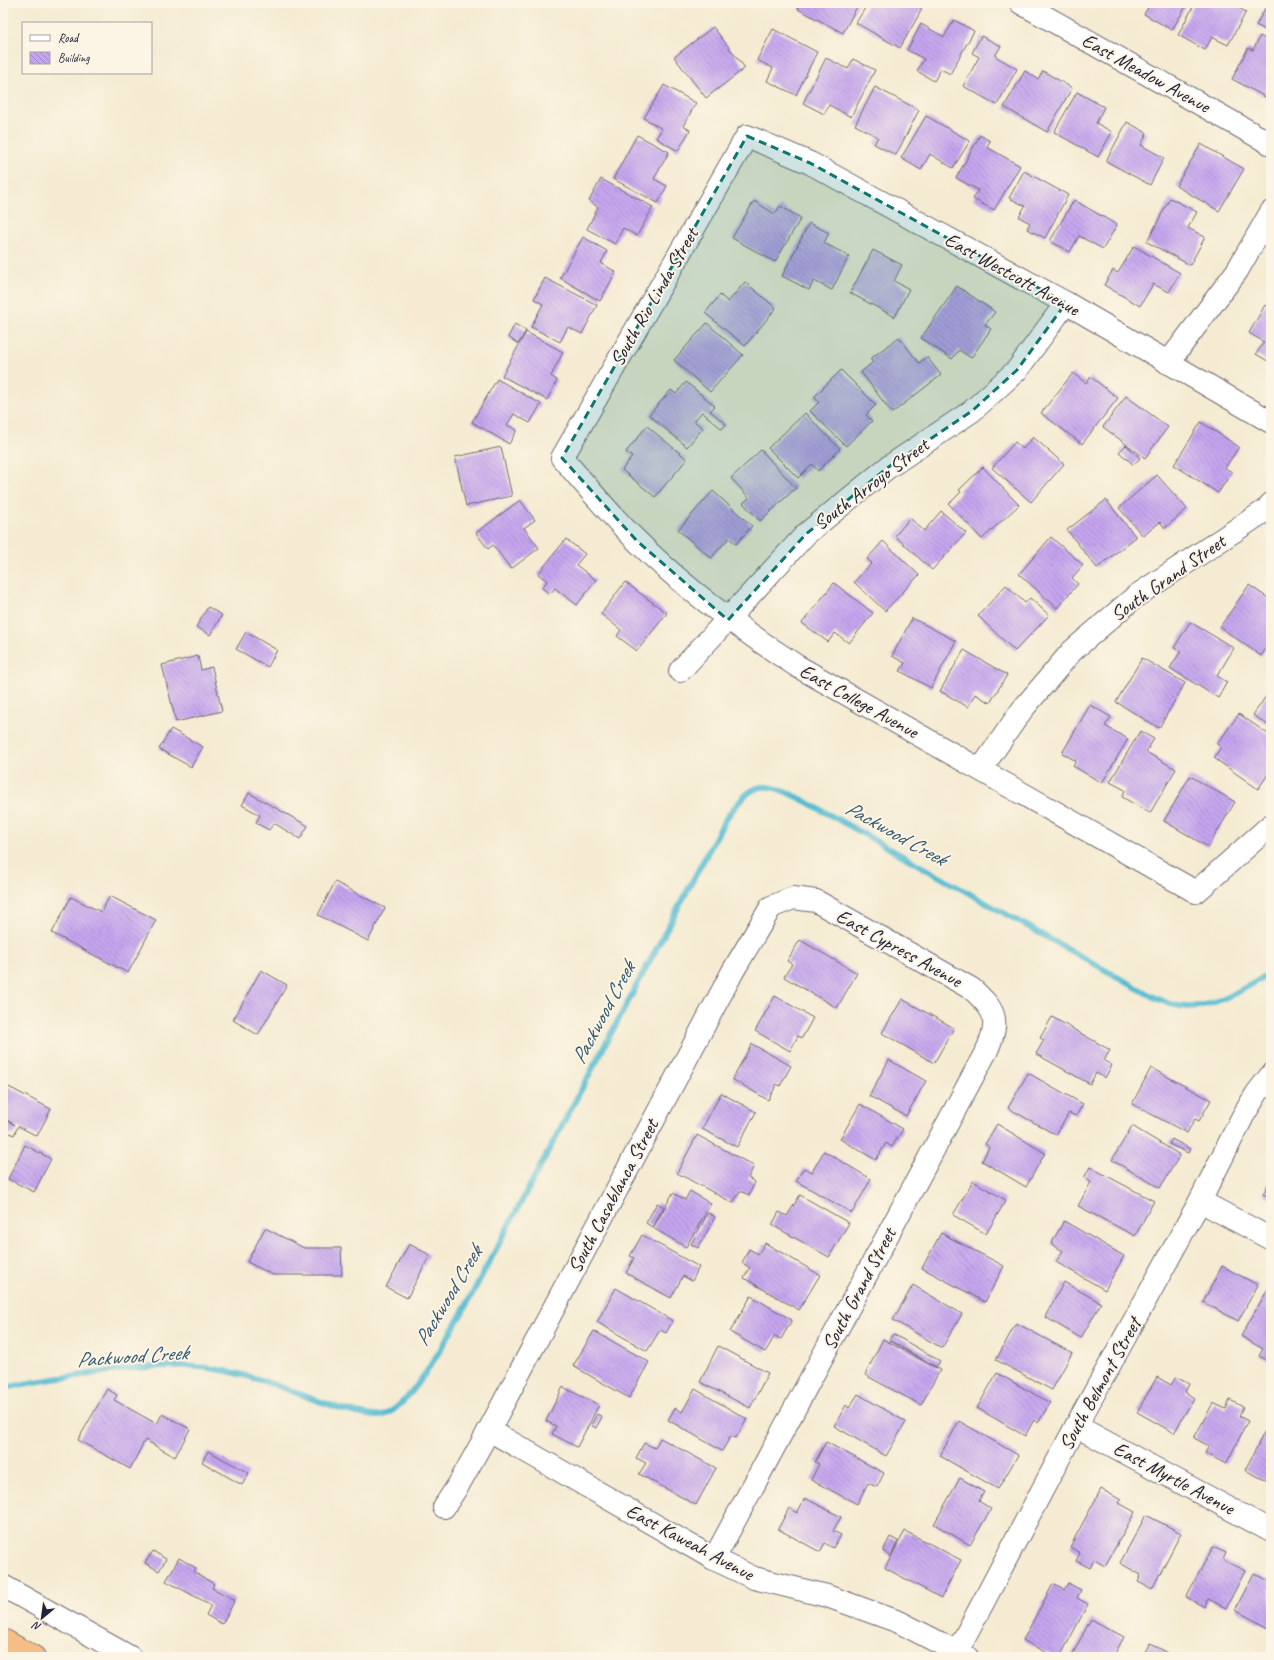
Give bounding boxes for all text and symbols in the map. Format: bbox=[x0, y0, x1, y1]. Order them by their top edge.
legend bbox=[22, 22, 152, 74]
street label: East Meadow Avenue bbox=[1078, 27, 1216, 119]
text: Road bbox=[58, 30, 80, 46]
text: Building bbox=[58, 50, 90, 66]
street label: South Rio Linda Street bbox=[604, 221, 705, 371]
street label: East Westcott Avenue bbox=[940, 227, 1085, 322]
street label: South Arroyo Street bbox=[808, 431, 935, 535]
street label: South Grand Street bbox=[1106, 528, 1232, 627]
street label: East College Avenue bbox=[795, 658, 924, 745]
water label: Packwood Creek bbox=[841, 795, 955, 873]
street label: East Cypress Avenue bbox=[832, 903, 967, 994]
water label: Packwood Creek bbox=[565, 954, 643, 1068]
street label: South Casablanca Street bbox=[562, 1113, 665, 1277]
street label: South Grand Street bbox=[816, 1222, 903, 1354]
water label: Packwood Creek bbox=[408, 1238, 490, 1350]
street label: South Belmont Street bbox=[1053, 1311, 1148, 1454]
water label: Packwood Creek bbox=[76, 1339, 193, 1373]
street label: East Myrtle Avenue bbox=[1109, 1436, 1240, 1521]
street label: East Kaweah Avenue bbox=[622, 1498, 759, 1587]
north arrow bbox=[22, 1598, 62, 1638]
text: N bbox=[29, 1618, 44, 1635]

